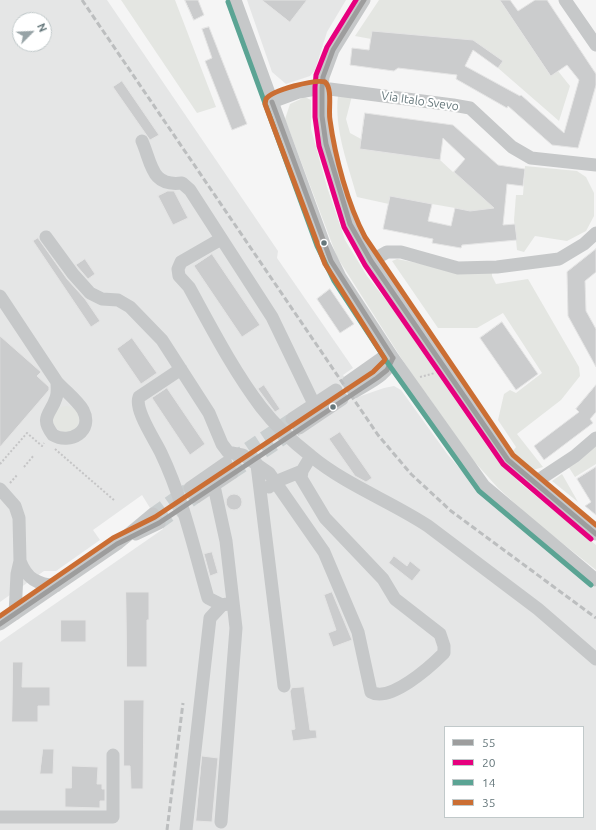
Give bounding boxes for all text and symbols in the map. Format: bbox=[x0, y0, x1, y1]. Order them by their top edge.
north arrow bbox=[12, 12, 52, 52]
text: N bbox=[35, 21, 49, 34]
street label: Via Italo Svevo bbox=[380, 88, 460, 114]
unlabelled marker bbox=[319, 238, 329, 248]
unlabelled marker bbox=[328, 402, 338, 412]
legend bbox=[444, 726, 584, 818]
text: 55 bbox=[482, 736, 496, 749]
text: 20 bbox=[482, 756, 496, 769]
text: 14 bbox=[482, 776, 496, 789]
text: 35 bbox=[482, 796, 496, 809]

